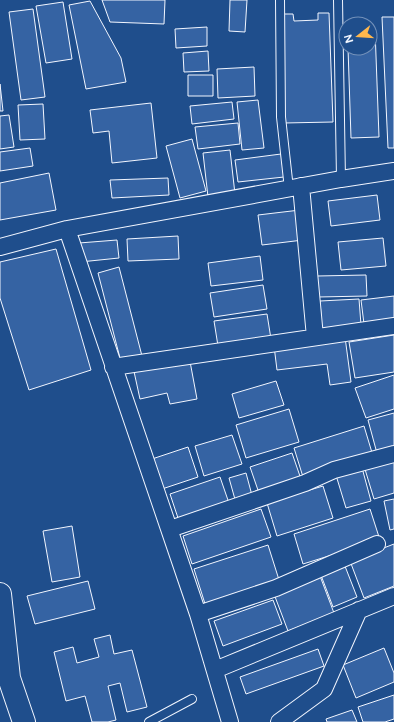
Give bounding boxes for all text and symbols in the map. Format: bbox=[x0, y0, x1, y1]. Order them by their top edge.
north arrow bbox=[338, 16, 378, 56]
text: N bbox=[341, 33, 356, 45]

